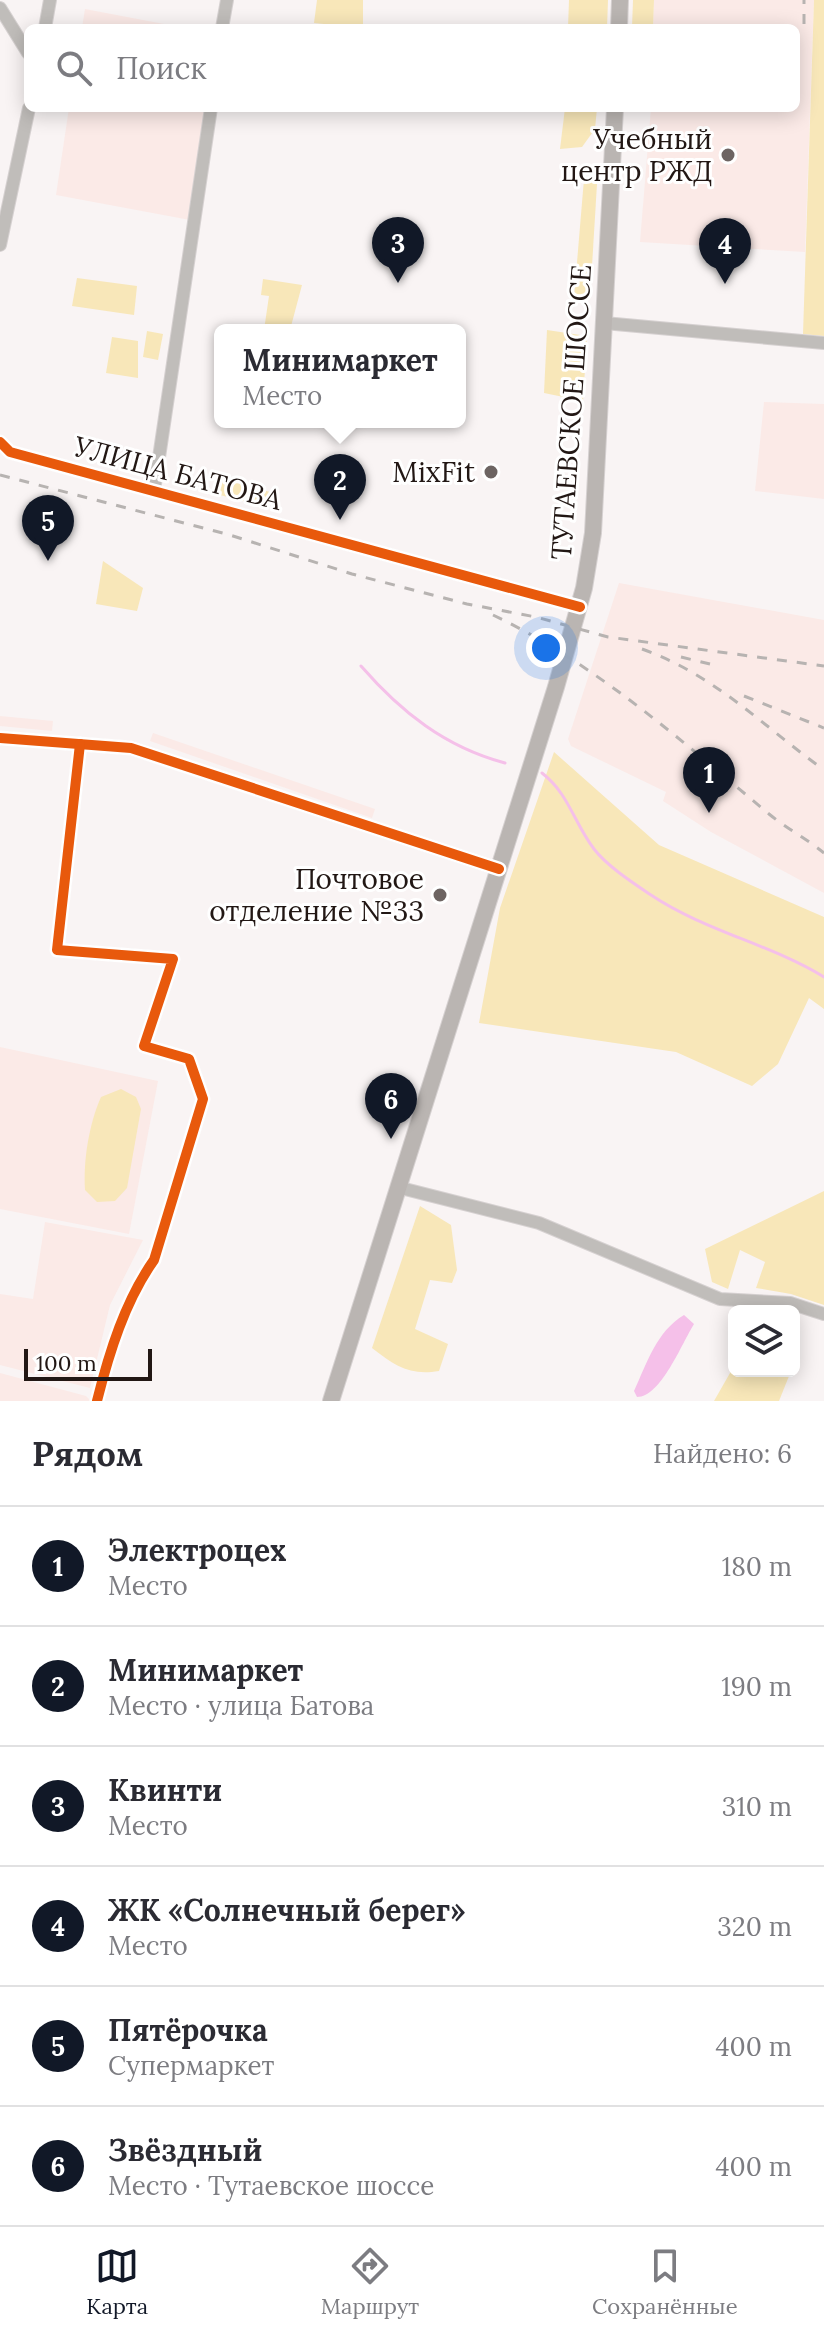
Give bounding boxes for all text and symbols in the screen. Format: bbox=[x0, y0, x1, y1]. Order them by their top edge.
search box bbox=[24, 24, 800, 112]
icon: search bbox=[52, 46, 96, 90]
text: Поиск bbox=[116, 49, 207, 87]
place label: Учебный центр РЖД bbox=[561, 121, 712, 189]
marker: Учебный центр РЖД bbox=[719, 146, 737, 164]
pin: 3 bbox=[372, 217, 424, 283]
pin: 4 bbox=[699, 218, 751, 284]
street label: ТУТАЕВСКОЕ ШОССЕ bbox=[543, 263, 599, 561]
popup bbox=[214, 324, 466, 428]
text: Минимаркет bbox=[242, 341, 438, 379]
text: Место bbox=[242, 379, 322, 412]
street label: УЛИЦА БАТОВА bbox=[69, 428, 286, 518]
pin: 2 bbox=[314, 454, 366, 520]
place label: MixFit bbox=[392, 454, 475, 490]
marker: MixFit bbox=[482, 463, 500, 481]
pin: 5 bbox=[22, 495, 74, 561]
your location bbox=[526, 628, 566, 668]
pin: 1 bbox=[683, 747, 735, 813]
place label: Почтовое отделение №33 bbox=[209, 861, 424, 929]
marker: Почтовое отделение №33 bbox=[431, 886, 449, 904]
pin: 6 bbox=[365, 1073, 417, 1139]
map controls bbox=[728, 1305, 800, 1377]
button: layers bbox=[728, 1305, 800, 1377]
scale bar bbox=[24, 1345, 152, 1381]
text: 100 m bbox=[36, 1349, 97, 1377]
text: Рядом bbox=[32, 1432, 143, 1475]
text: Найдено: 6 bbox=[653, 1437, 792, 1470]
text: Электроцех bbox=[108, 1531, 287, 1569]
text: 1 bbox=[53, 1550, 63, 1583]
text: 180 m bbox=[722, 1550, 792, 1583]
text: Место bbox=[108, 1569, 188, 1602]
text: Минимаркет bbox=[108, 1651, 303, 1689]
text: 2 bbox=[51, 1670, 65, 1703]
text: 190 m bbox=[721, 1670, 792, 1703]
text: Место · улица Батова bbox=[108, 1689, 374, 1722]
text: Квинти bbox=[108, 1771, 222, 1809]
text: 3 bbox=[51, 1790, 65, 1823]
text: 310 m bbox=[722, 1790, 792, 1823]
text: Место bbox=[108, 1809, 188, 1842]
text: ЖК «Солнечный берег» bbox=[108, 1891, 465, 1929]
text: 4 bbox=[51, 1910, 65, 1943]
text: 320 m bbox=[717, 1910, 792, 1943]
text: Место bbox=[108, 1929, 188, 1962]
text: Пятёрочка bbox=[108, 2011, 268, 2049]
text: 5 bbox=[51, 2030, 65, 2063]
text: 400 m bbox=[716, 2030, 792, 2063]
text: Супермаркет bbox=[108, 2049, 274, 2082]
text: Звёздный bbox=[108, 2131, 262, 2169]
text: 6 bbox=[51, 2150, 65, 2183]
text: 400 m bbox=[716, 2150, 792, 2183]
text: Место · Тутаевское шоссе bbox=[108, 2169, 434, 2202]
tab: Карта bbox=[86, 2244, 148, 2320]
tab: Маршрут bbox=[321, 2244, 419, 2320]
tab: Сохранённые bbox=[592, 2244, 738, 2320]

